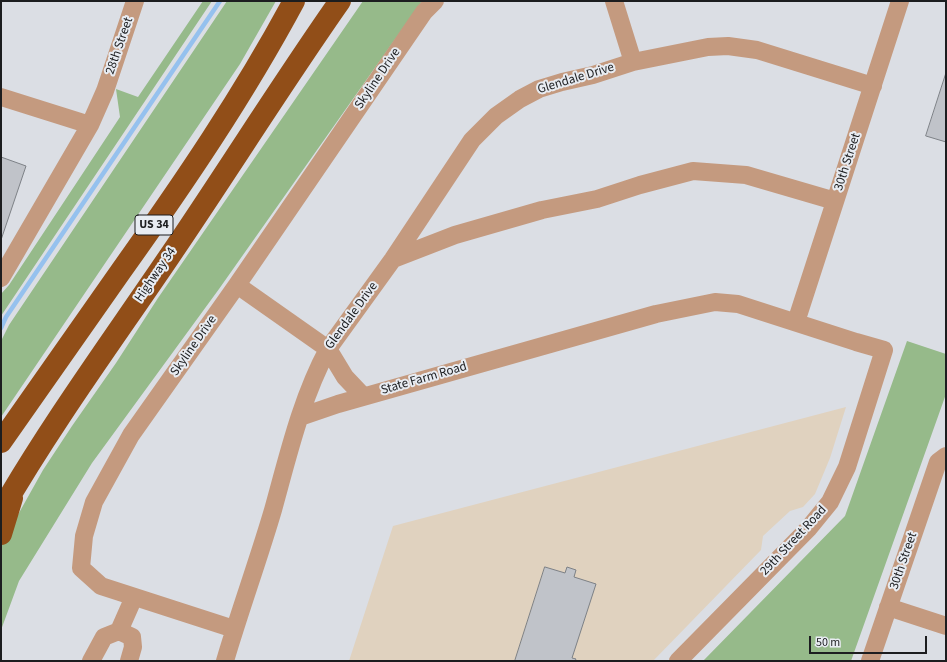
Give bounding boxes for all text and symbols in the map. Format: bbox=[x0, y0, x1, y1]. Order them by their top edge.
street label: 28th Street bbox=[103, 15, 137, 77]
street label: Skyline Drive bbox=[352, 45, 404, 113]
street label: Glendale Drive bbox=[536, 60, 616, 98]
street label: 30th Street bbox=[831, 131, 865, 193]
road number: US 34 bbox=[135, 215, 173, 235]
street label: Highway 34 bbox=[132, 245, 180, 305]
street label: Glendale Drive bbox=[322, 279, 382, 353]
street label: Skyline Drive bbox=[167, 313, 221, 379]
street label: State Farm Road bbox=[379, 359, 469, 399]
street label: 29th Street Road bbox=[758, 503, 830, 579]
street label: 30th Street bbox=[887, 530, 921, 592]
scale bar bbox=[811, 628, 929, 654]
text: 50 m bbox=[816, 634, 840, 651]

